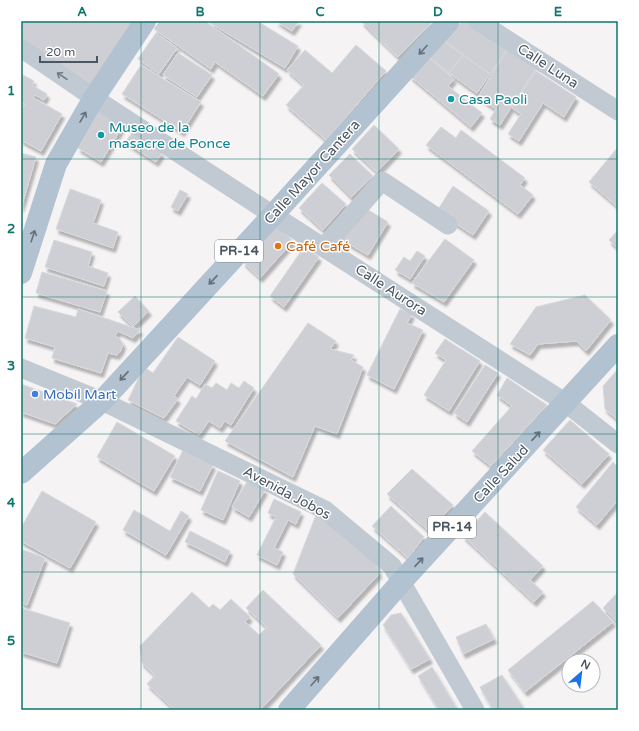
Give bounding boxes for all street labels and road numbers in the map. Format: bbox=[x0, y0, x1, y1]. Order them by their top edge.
street label: Calle Luna bbox=[514, 40, 582, 92]
street label: Calle Mayor Cantera bbox=[261, 116, 363, 228]
road number: PR-14 bbox=[215, 240, 263, 262]
street label: Calle Aurora bbox=[352, 261, 430, 319]
street label: Calle Salud bbox=[470, 441, 532, 507]
street label: Avenida Jobos bbox=[240, 463, 334, 523]
road number: PR-14 bbox=[428, 516, 476, 538]

